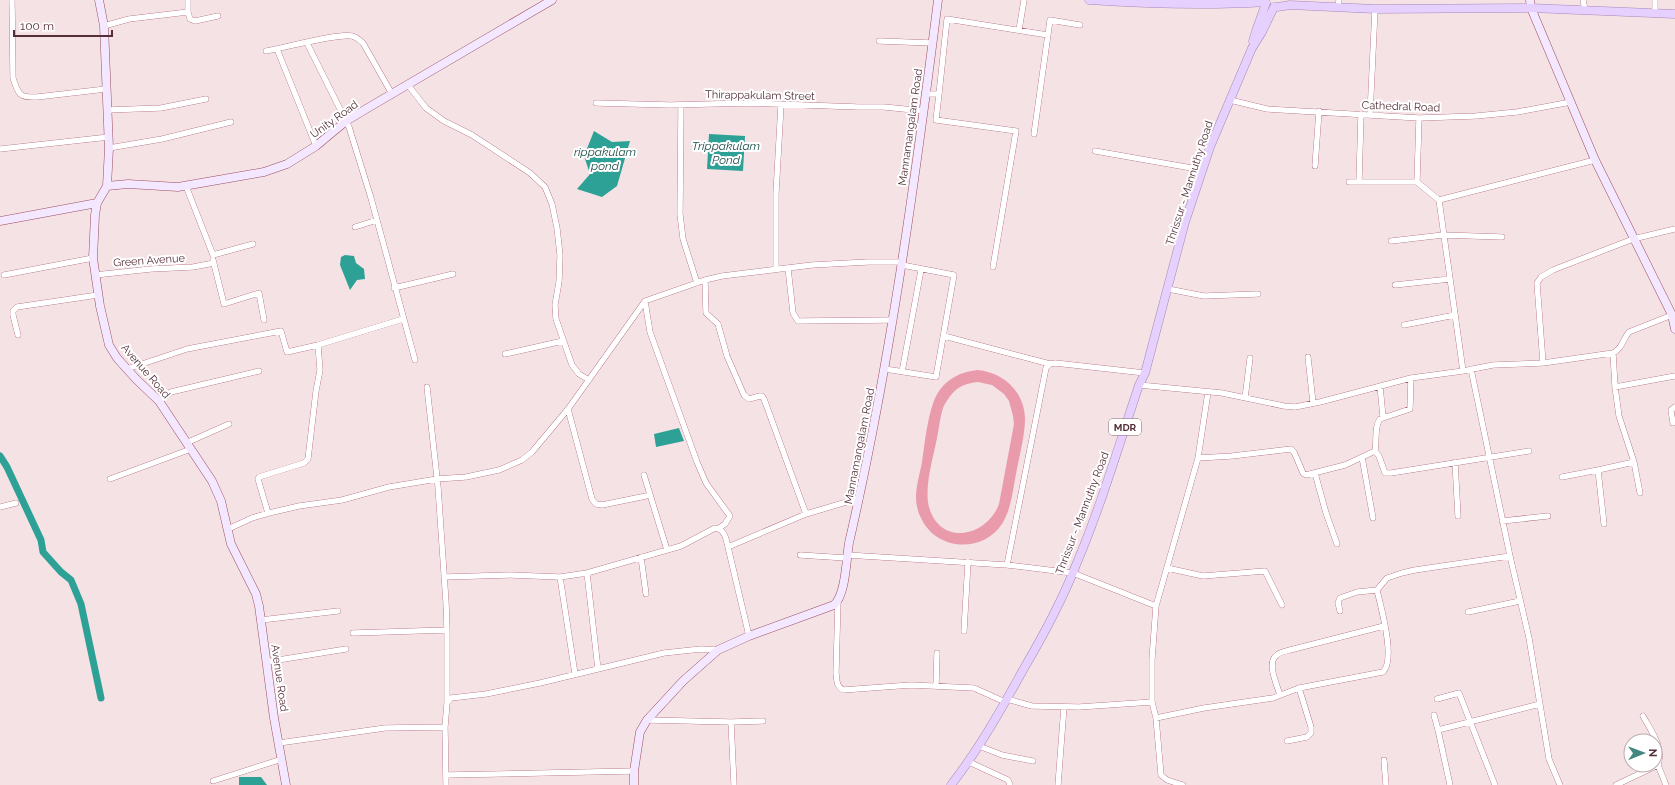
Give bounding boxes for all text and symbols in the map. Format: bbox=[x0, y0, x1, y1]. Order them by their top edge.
scale bar bbox=[14, 12, 112, 38]
text: 100 m bbox=[20, 19, 54, 33]
street label: Mannamangalam Road bbox=[896, 68, 925, 186]
street label: Thirappakulam Street bbox=[705, 88, 815, 103]
street label: Unity Road bbox=[308, 98, 361, 141]
street label: Cathedral Road bbox=[1361, 99, 1441, 114]
street label: Thrissur - Mannuthy Road bbox=[1163, 119, 1216, 247]
water label: Trippakulam Pond bbox=[692, 139, 760, 167]
water label: rippakulam pond bbox=[574, 145, 636, 173]
street label: Green Avenue bbox=[113, 251, 186, 269]
street label: Avenue Road bbox=[118, 341, 173, 401]
street label: Mannamangalam Road bbox=[842, 387, 877, 505]
road number: MDR bbox=[1109, 419, 1141, 435]
street label: Thrissur - Mannuthy Road bbox=[1053, 450, 1112, 576]
street label: Avenue Road bbox=[268, 644, 291, 713]
north arrow bbox=[1623, 733, 1663, 773]
text: N bbox=[1646, 749, 1659, 757]

